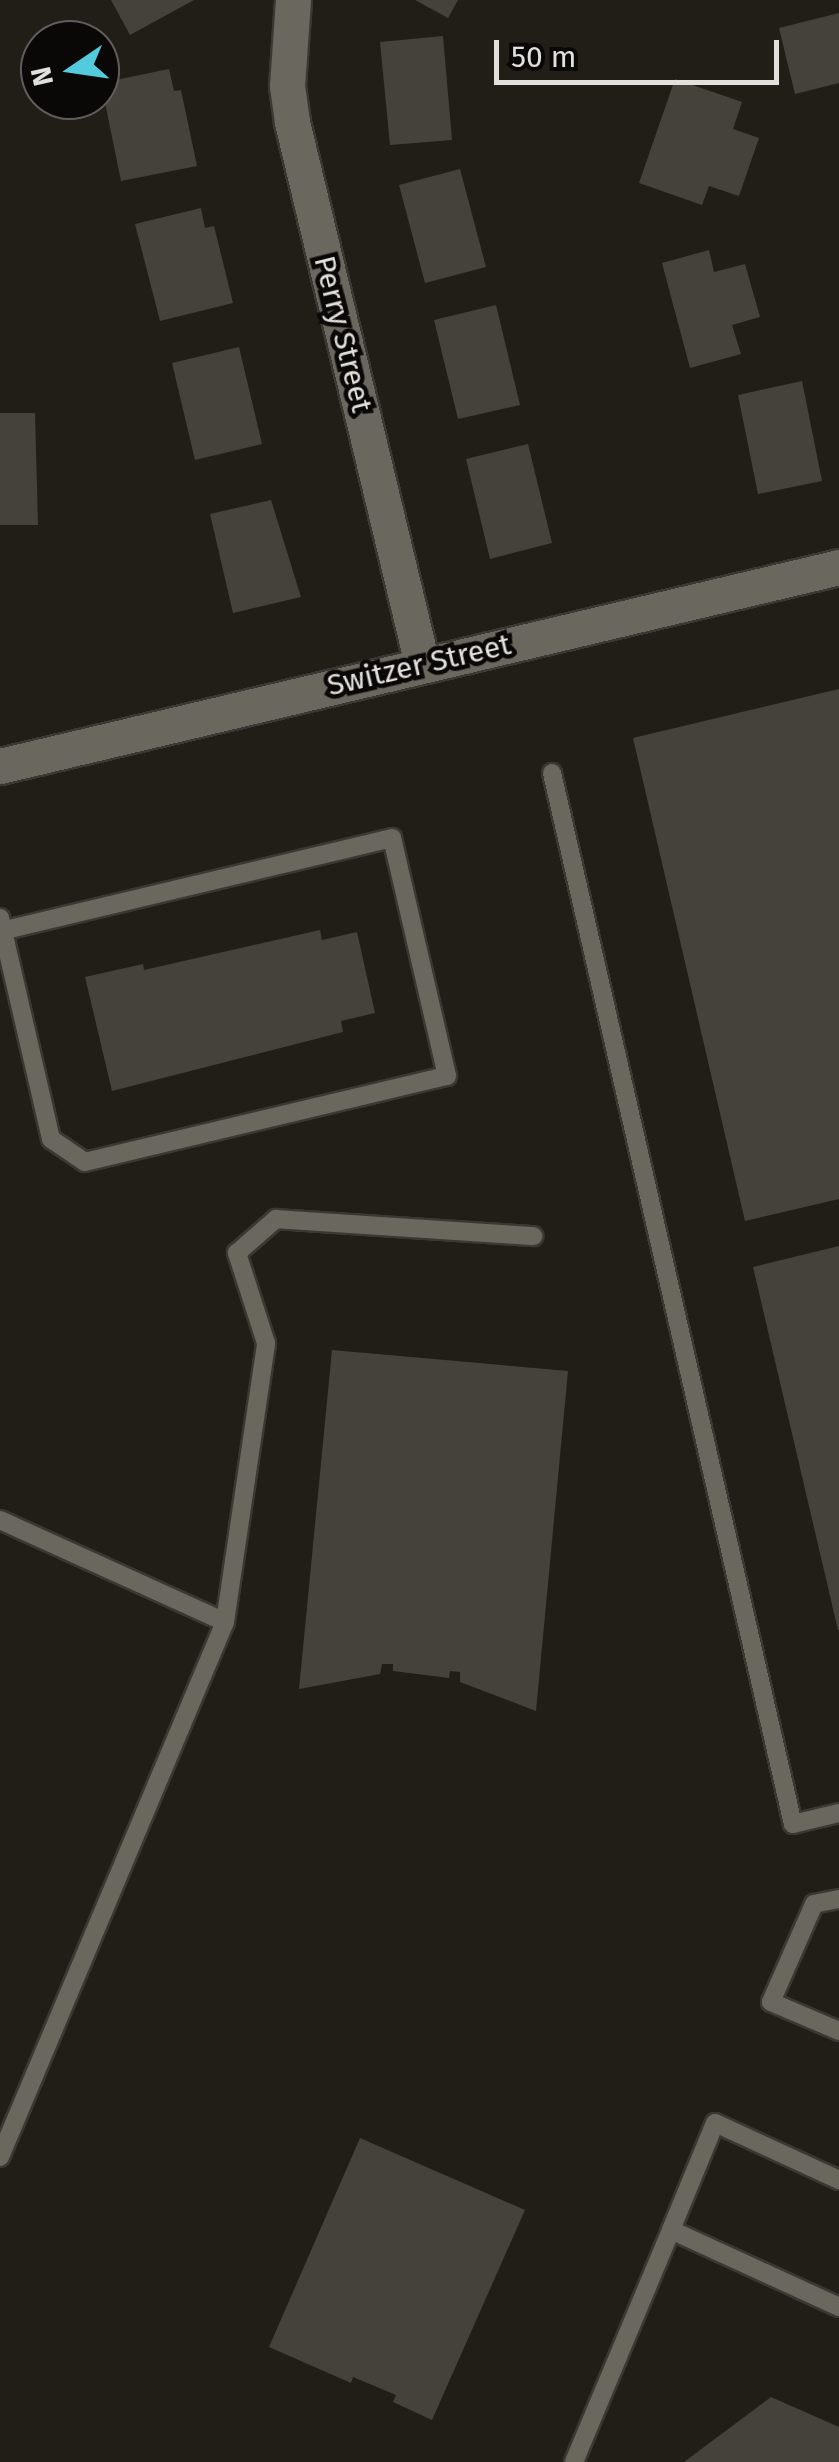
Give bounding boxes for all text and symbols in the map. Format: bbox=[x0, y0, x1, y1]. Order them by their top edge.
north arrow bbox=[20, 20, 120, 120]
scale bar bbox=[499, 20, 784, 82]
text: 50 m bbox=[511, 39, 576, 75]
text: N bbox=[24, 64, 60, 89]
street label: Perry Street bbox=[306, 252, 380, 416]
street label: Switzer Street bbox=[324, 626, 514, 704]

